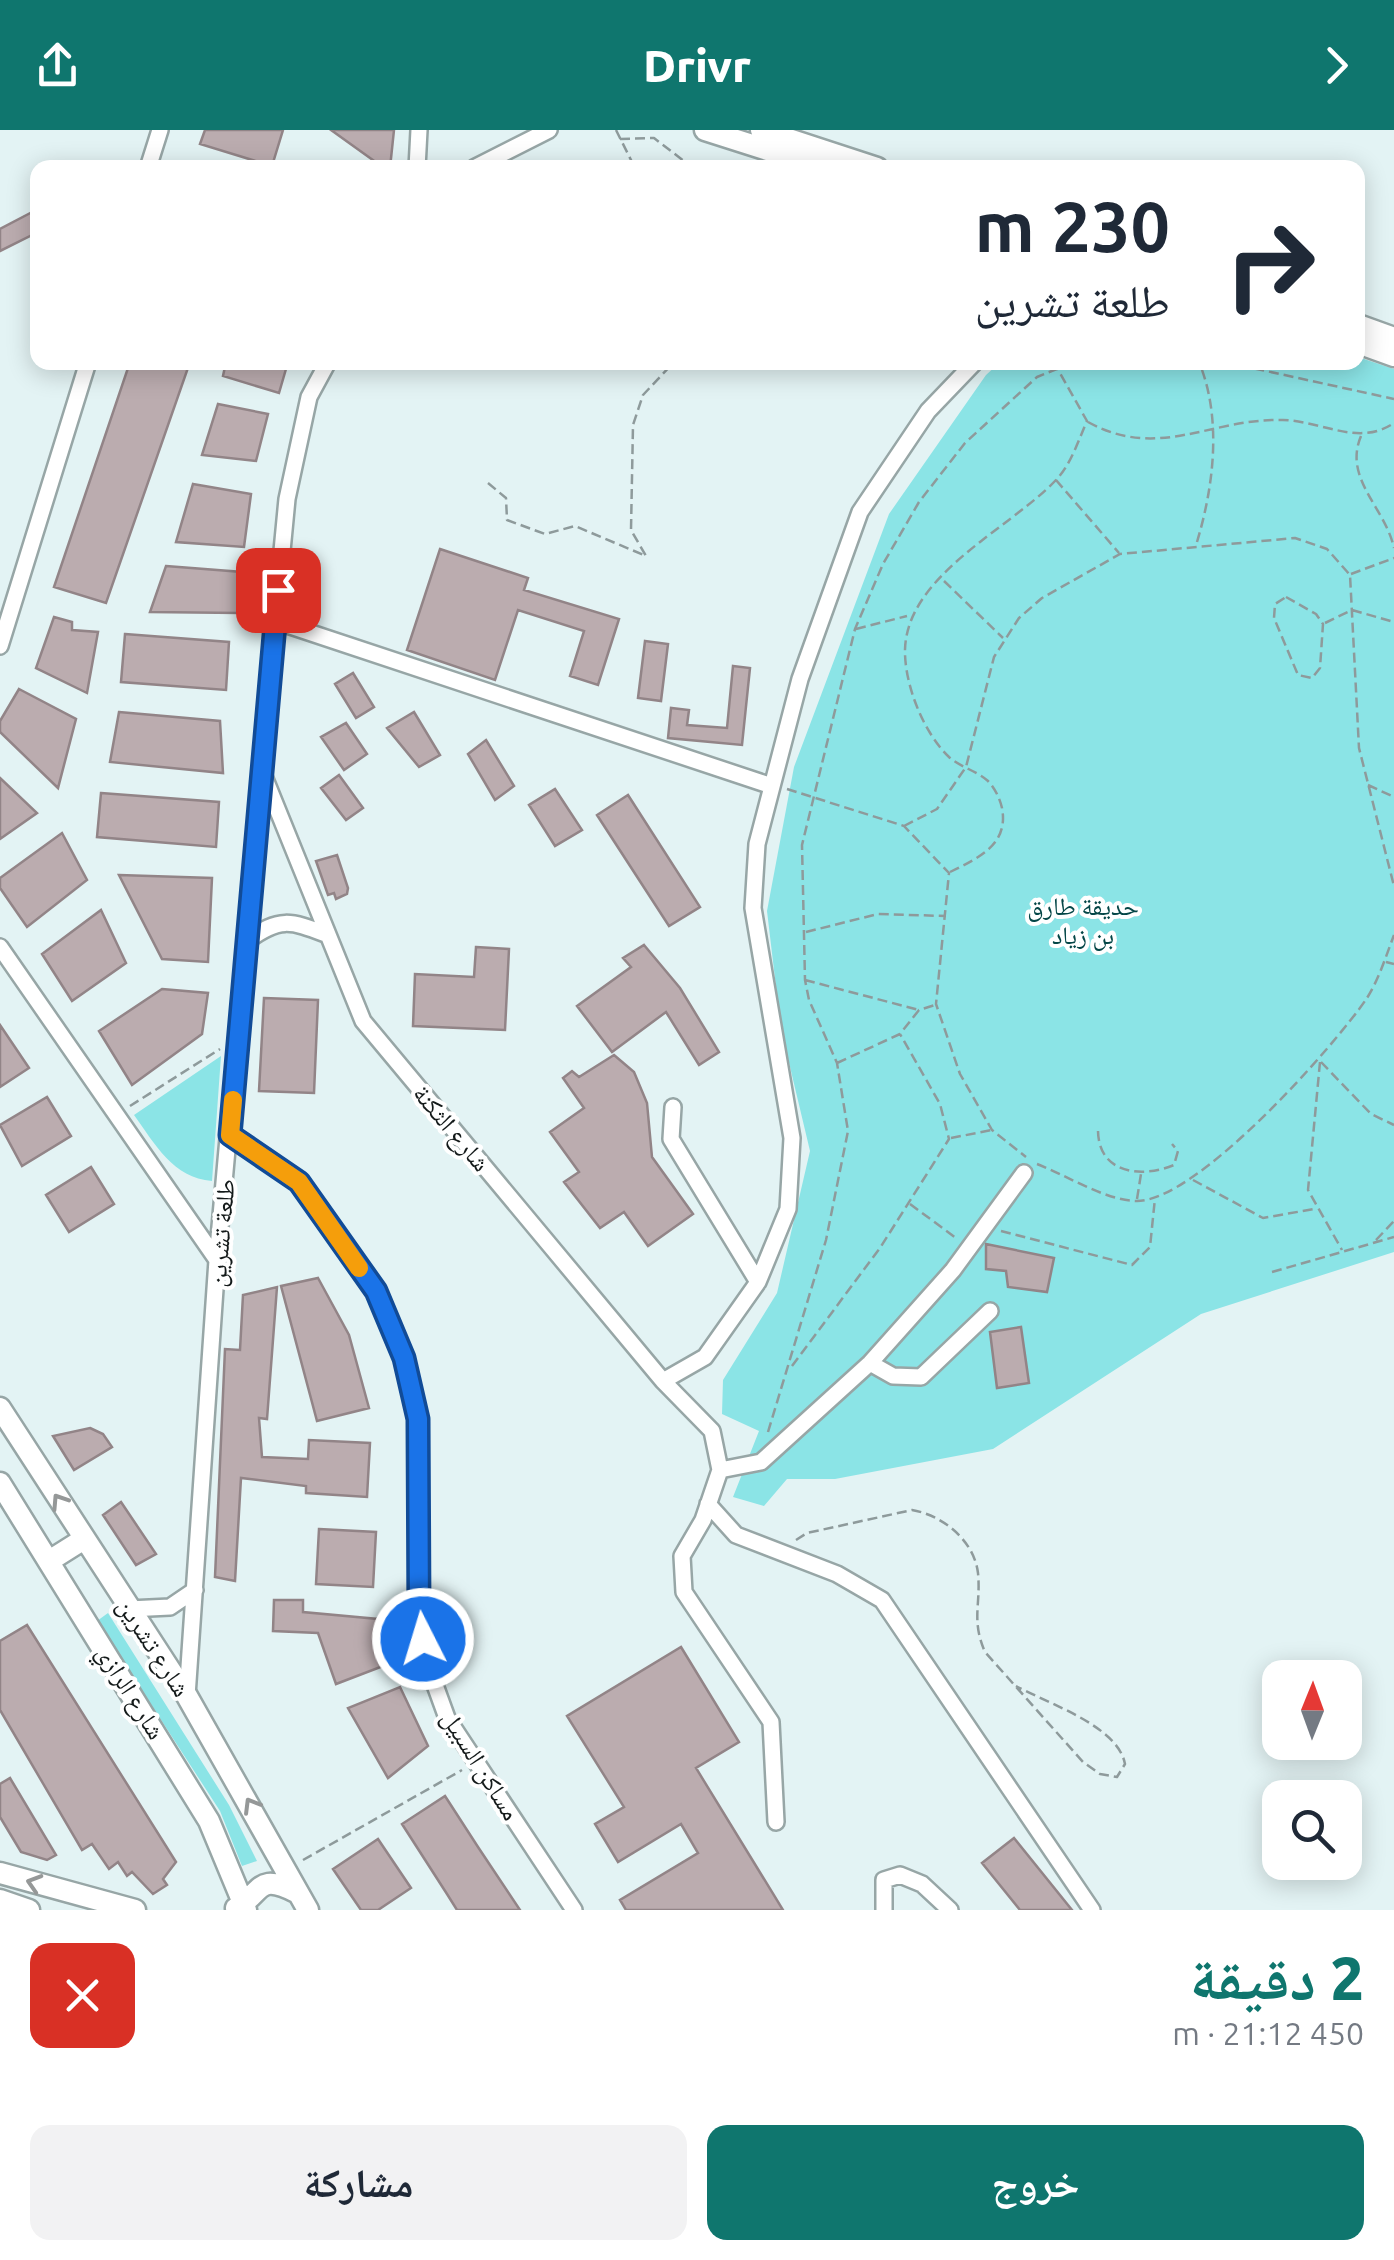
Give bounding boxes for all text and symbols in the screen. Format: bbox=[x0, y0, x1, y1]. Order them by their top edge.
icon: share bbox=[30, 38, 85, 93]
icon: forward bbox=[1309, 38, 1364, 93]
text: Drivr bbox=[643, 40, 751, 91]
text: 230 m bbox=[975, 187, 1170, 265]
icon: right bbox=[1205, 200, 1335, 330]
text: طلعة تشرين bbox=[975, 275, 1170, 326]
pin bbox=[236, 548, 321, 633]
icon: arrive bbox=[251, 563, 306, 618]
park label: حديقة طارق بن زياد bbox=[1027, 892, 1139, 951]
street label: شارع الثكنة bbox=[406, 1079, 496, 1178]
street label: طلعة تشرين bbox=[202, 1178, 242, 1288]
one-way arrow bbox=[53, 1494, 72, 1512]
position arrow bbox=[371, 1587, 475, 1691]
street label: شارع تشرين bbox=[110, 1593, 196, 1703]
street label: شارع الرازي bbox=[86, 1640, 171, 1748]
north arrow bbox=[1262, 1660, 1362, 1760]
map controls bbox=[1262, 1660, 1362, 1880]
street label: مساكن السبيل bbox=[435, 1705, 526, 1826]
button: search bbox=[1262, 1780, 1362, 1880]
one-way arrow bbox=[244, 1798, 263, 1816]
one-way arrow bbox=[26, 1874, 43, 1895]
button: close bbox=[30, 1943, 135, 2048]
text: 2 دقيقة bbox=[1190, 1944, 1364, 2011]
text: 450 m · 21:12 bbox=[1172, 2015, 1364, 2051]
button: مشاركة bbox=[30, 2125, 687, 2240]
button: خروج bbox=[707, 2125, 1364, 2240]

